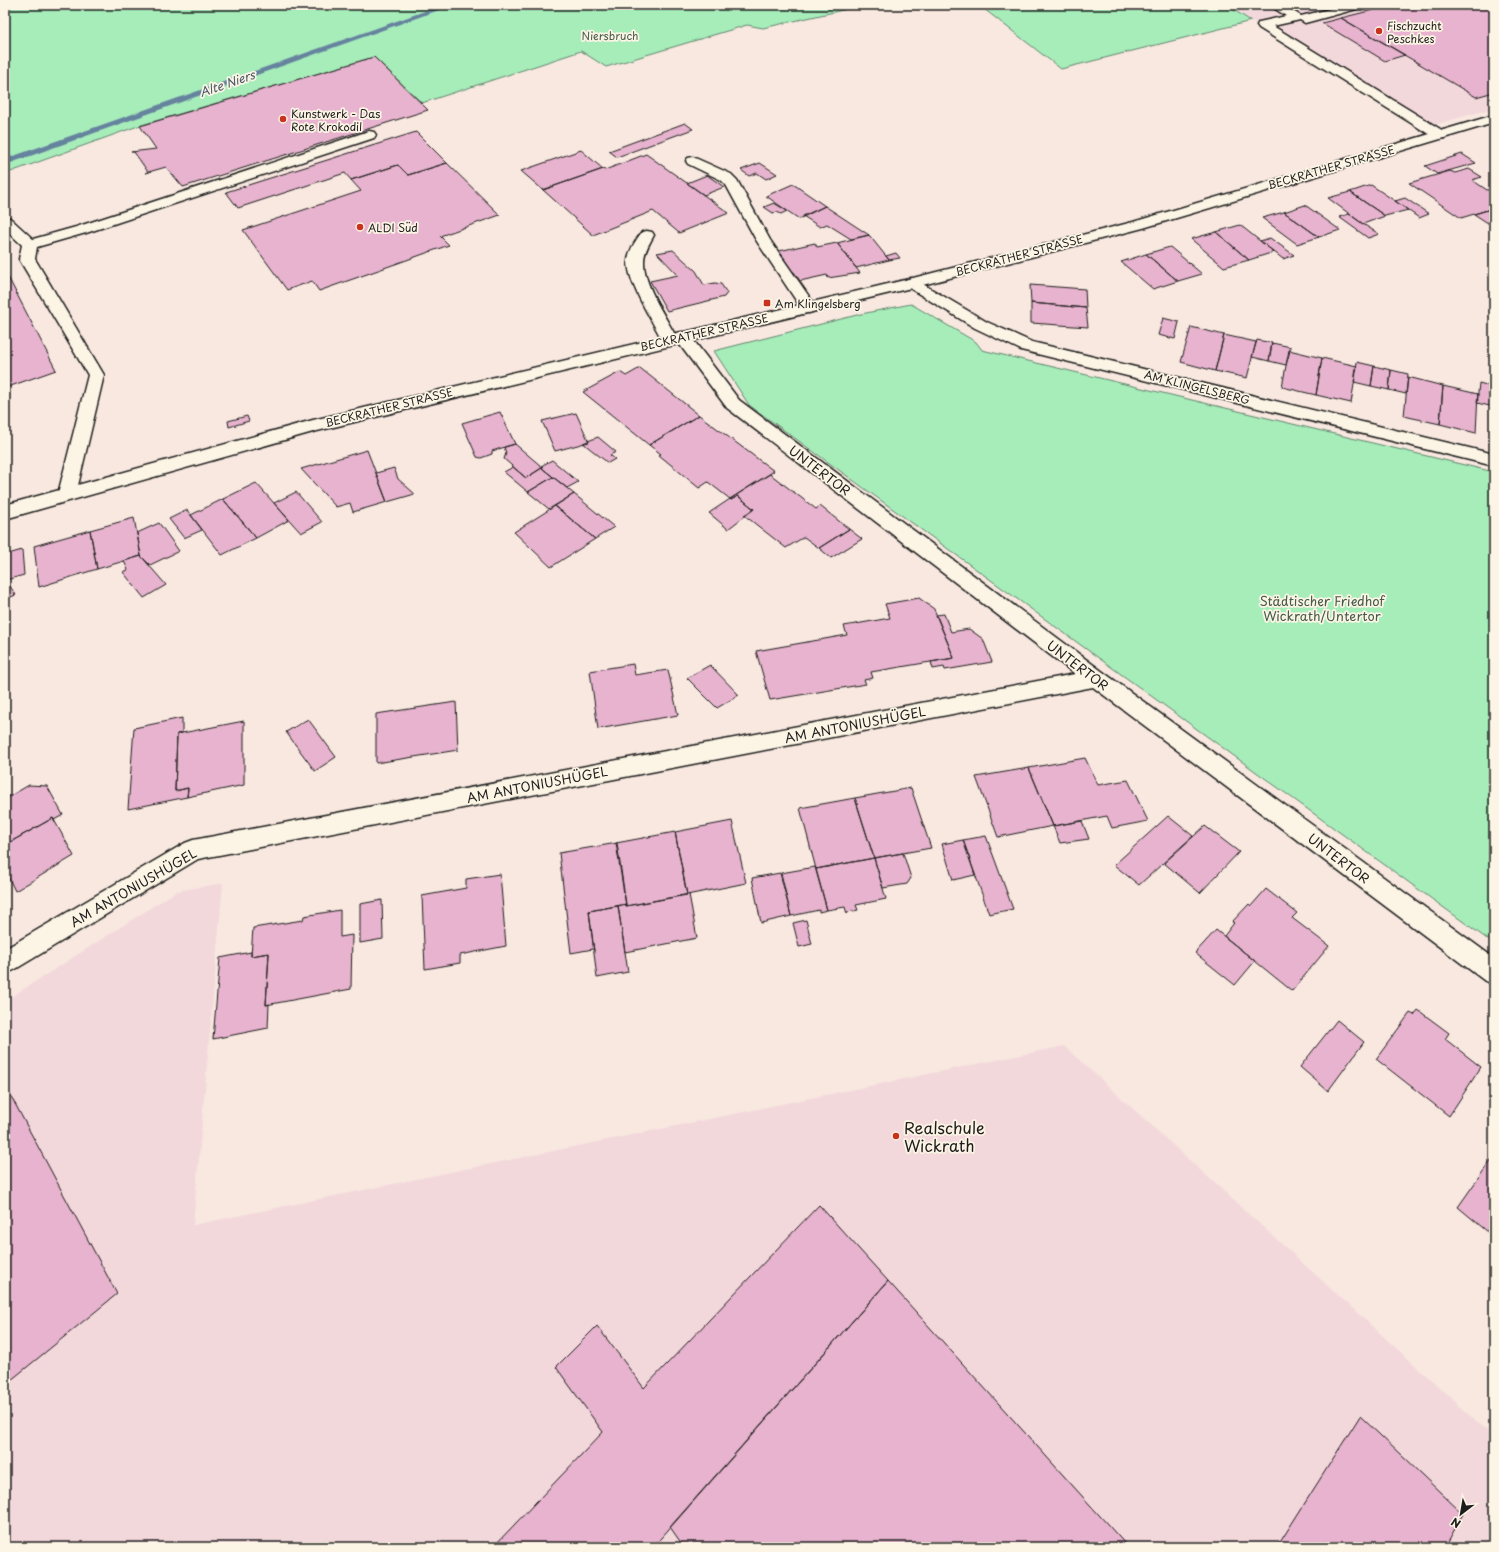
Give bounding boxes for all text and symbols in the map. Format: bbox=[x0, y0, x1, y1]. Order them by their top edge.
place label: Fischzucht Peschkes bbox=[1387, 17, 1442, 47]
marker: Fischzucht Peschkes bbox=[1374, 26, 1384, 36]
park label: Niersbruch bbox=[582, 27, 638, 44]
water label: Alte Niers bbox=[197, 65, 259, 101]
place label: Kunstwerk - Das Rote Krokodil bbox=[291, 105, 380, 135]
marker: Kunstwerk - Das Rote Krokodil bbox=[278, 114, 288, 124]
street label: BECKRATHER STRASSE bbox=[1266, 141, 1397, 193]
place label: ALDI Süd bbox=[368, 219, 418, 236]
marker: ALDI Süd bbox=[355, 222, 365, 232]
street label: BECKRATHER STRASSE bbox=[953, 230, 1085, 280]
place label: Am Klingelsberg bbox=[775, 295, 861, 312]
marker: Am Klingelsberg bbox=[762, 298, 772, 308]
street label: BECKRATHER STRASSE bbox=[638, 309, 770, 355]
street label: AM KLINGELSBERG bbox=[1142, 366, 1252, 408]
street label: BECKRATHER STRASSE bbox=[323, 383, 455, 431]
street label: UNTERTOR bbox=[785, 440, 855, 500]
park label: Städtischer Friedhof Wickrath/Untertor bbox=[1260, 591, 1385, 625]
street label: UNTERTOR bbox=[1043, 635, 1113, 695]
street label: AM ANTONIUSHÜGEL bbox=[783, 701, 927, 747]
street label: AM ANTONIUSHÜGEL bbox=[465, 761, 609, 807]
street label: UNTERTOR bbox=[1304, 828, 1374, 888]
street label: AM ANTONIUSHÜGEL bbox=[66, 843, 200, 931]
place label: Realschule Wickrath bbox=[904, 1115, 985, 1157]
marker: Realschule Wickrath bbox=[891, 1131, 901, 1141]
north arrow bbox=[1441, 1494, 1481, 1534]
text: N bbox=[1447, 1513, 1464, 1533]

